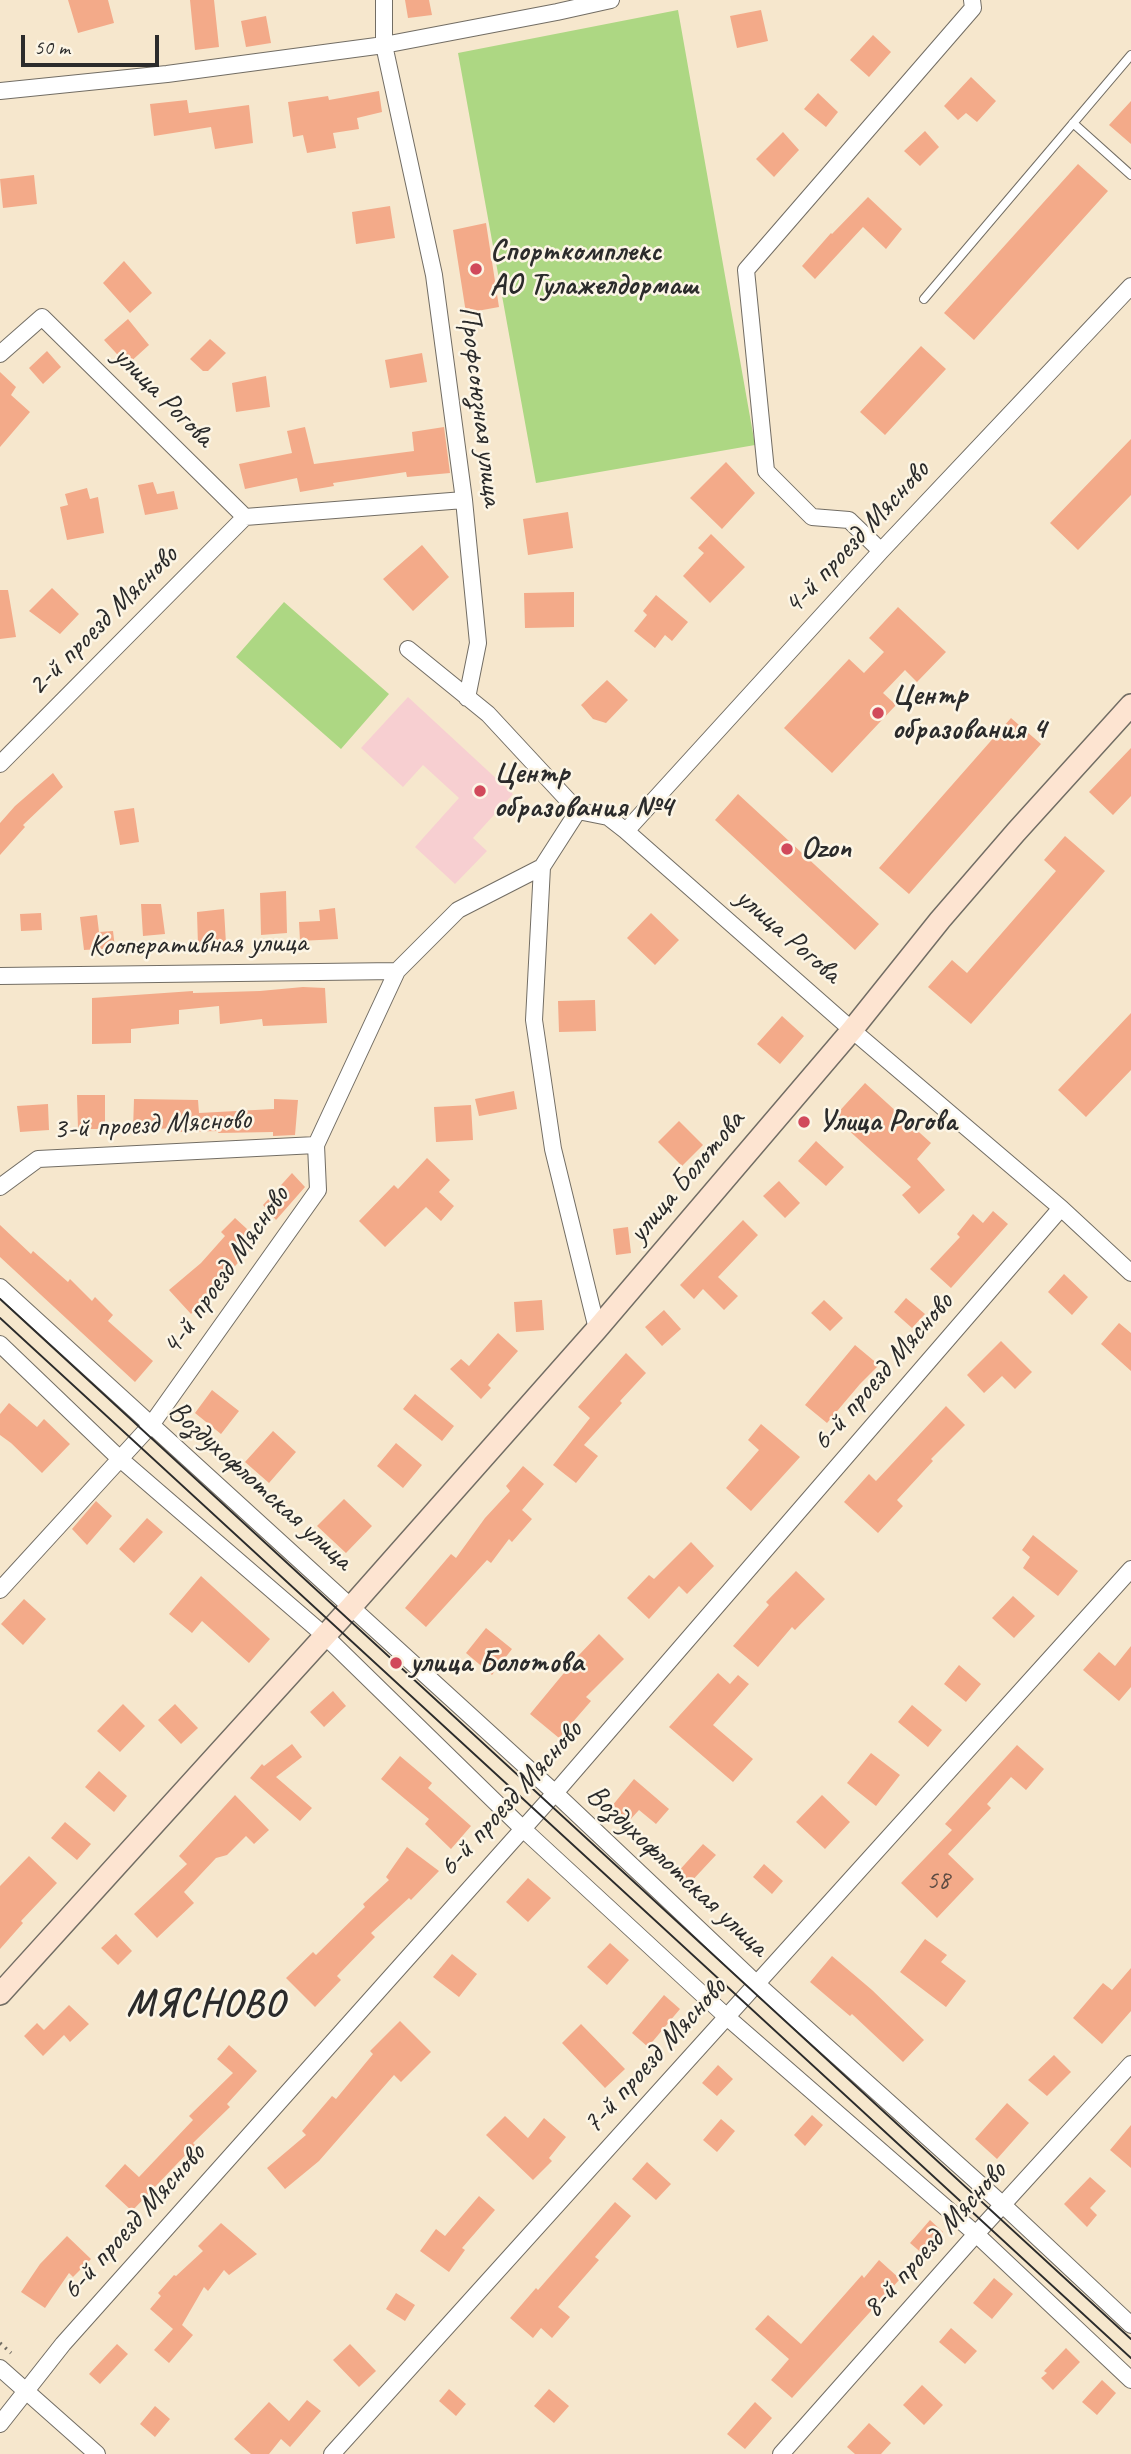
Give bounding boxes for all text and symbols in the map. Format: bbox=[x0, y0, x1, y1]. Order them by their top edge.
scale bar bbox=[24, 21, 163, 65]
text: 50 m bbox=[34, 34, 70, 60]
place label: Спорткомплекс АО Тулажелдормаш bbox=[490, 234, 698, 304]
marker: Спорткомплекс АО Тулажелдормаш bbox=[468, 261, 484, 277]
street label: Профсоюзная улица bbox=[450, 304, 510, 508]
street label: улица Рогова bbox=[105, 339, 221, 455]
street label: 4-й проезд Мясново bbox=[776, 453, 938, 623]
street label: 2-й проезд Мясново bbox=[20, 538, 186, 704]
place label: Центр образования 4 bbox=[892, 678, 1046, 748]
marker: Центр образования 4 bbox=[870, 705, 886, 721]
place label: Центр образования №4 bbox=[494, 756, 673, 826]
marker: Центр образования №4 bbox=[472, 783, 488, 799]
place label: Ozon bbox=[801, 831, 851, 867]
marker: Ozon bbox=[779, 841, 795, 857]
street label: улица Рогова bbox=[728, 880, 848, 992]
street label: Кооперативная улица bbox=[88, 925, 308, 965]
street label: 3-й проезд Мясново bbox=[52, 1102, 252, 1148]
street label: улица Болотова bbox=[621, 1103, 753, 1251]
place label: Улица Рогова bbox=[818, 1104, 957, 1140]
marker: Улица Рогова bbox=[796, 1114, 812, 1130]
street label: 4-й проезд Мясново bbox=[154, 1179, 298, 1363]
street label: 6-й проезд Мясново bbox=[804, 1285, 962, 1459]
street label: Воздухофлотская улица bbox=[160, 1394, 360, 1578]
place label: улица Болотова bbox=[410, 1645, 583, 1681]
marker: улица Болотова bbox=[388, 1655, 404, 1671]
street label: 6-й проезд Мясново bbox=[431, 1713, 591, 1885]
street label: Воздухофлотская улица bbox=[578, 1777, 776, 1965]
house number: 58 bbox=[926, 1865, 950, 1897]
street label: 7-й проезд Мясново bbox=[575, 1970, 735, 2142]
district label: МЯСНОВО bbox=[123, 1983, 289, 2027]
street label: 6-й проезд Мясново bbox=[54, 2136, 214, 2308]
street label: 8-й проезд Мясново bbox=[855, 2154, 1015, 2326]

